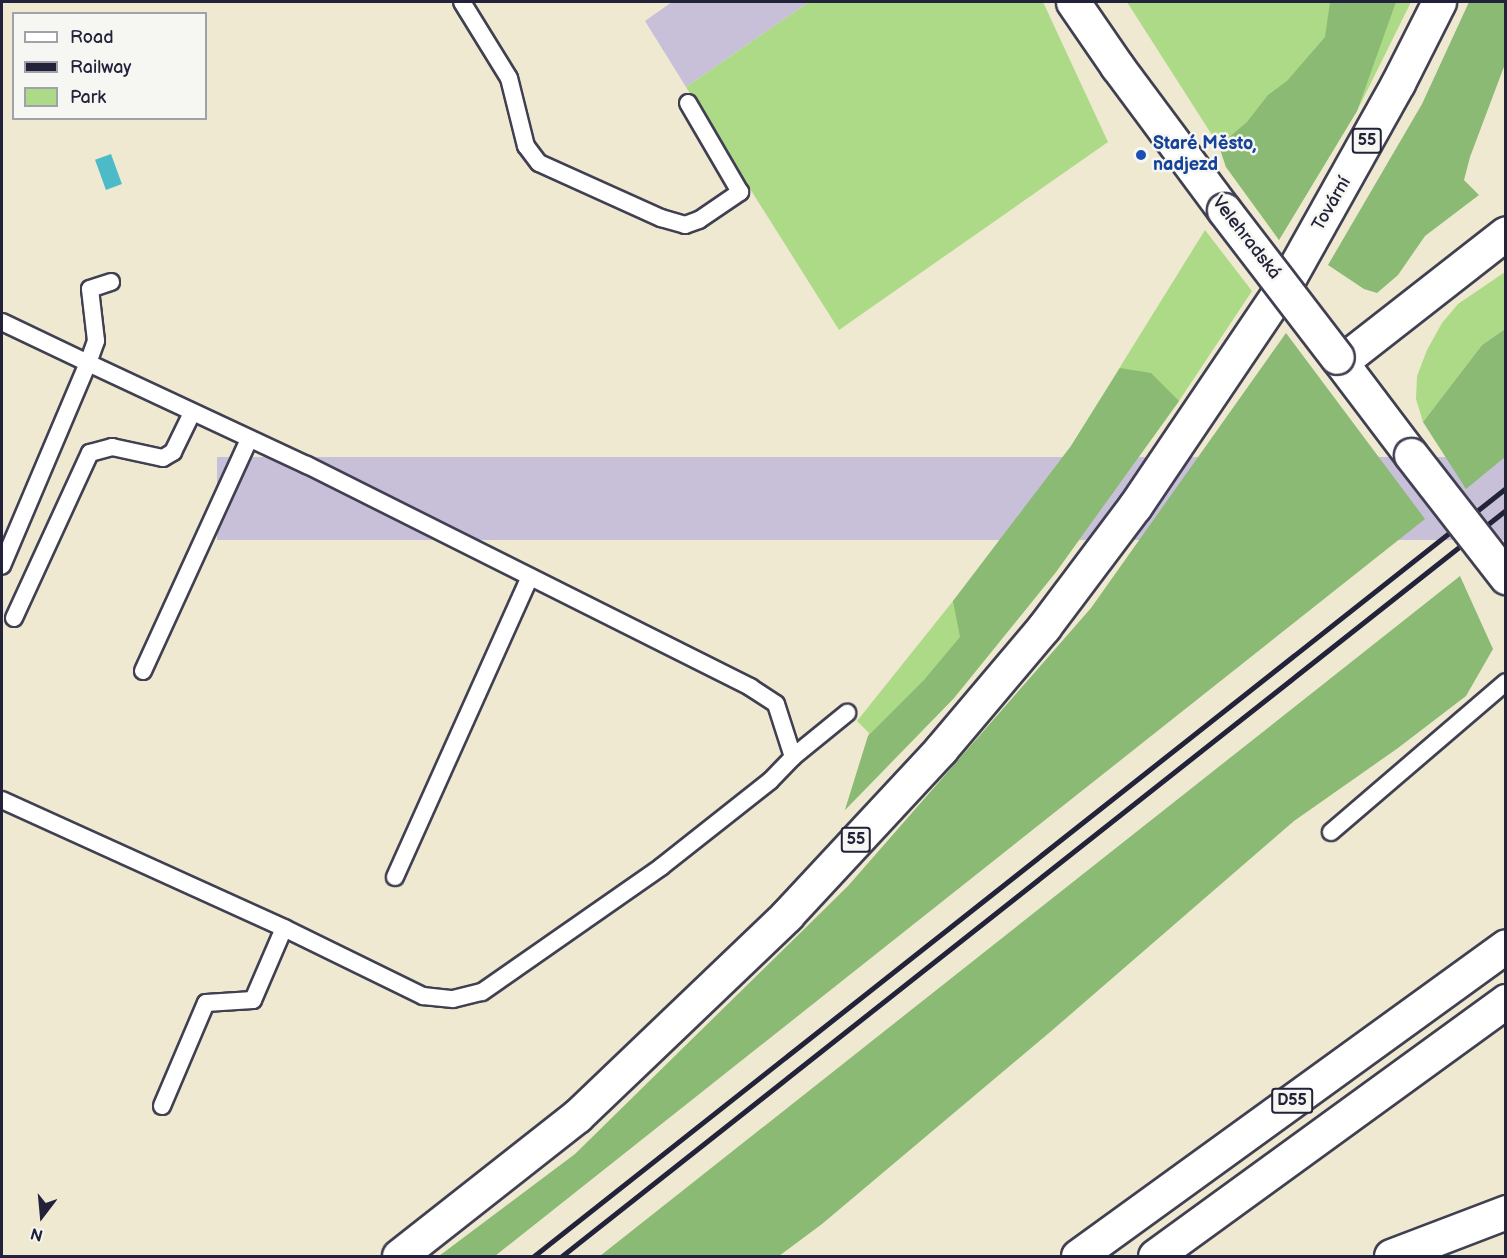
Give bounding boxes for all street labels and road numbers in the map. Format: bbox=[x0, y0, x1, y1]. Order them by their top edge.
road number: 55 bbox=[1350, 128, 1384, 154]
street label: Tovární bbox=[1308, 173, 1356, 235]
street label: Velehradská bbox=[1207, 192, 1285, 284]
road number: 55 bbox=[840, 827, 872, 853]
road number: D55 bbox=[1271, 1088, 1313, 1114]

